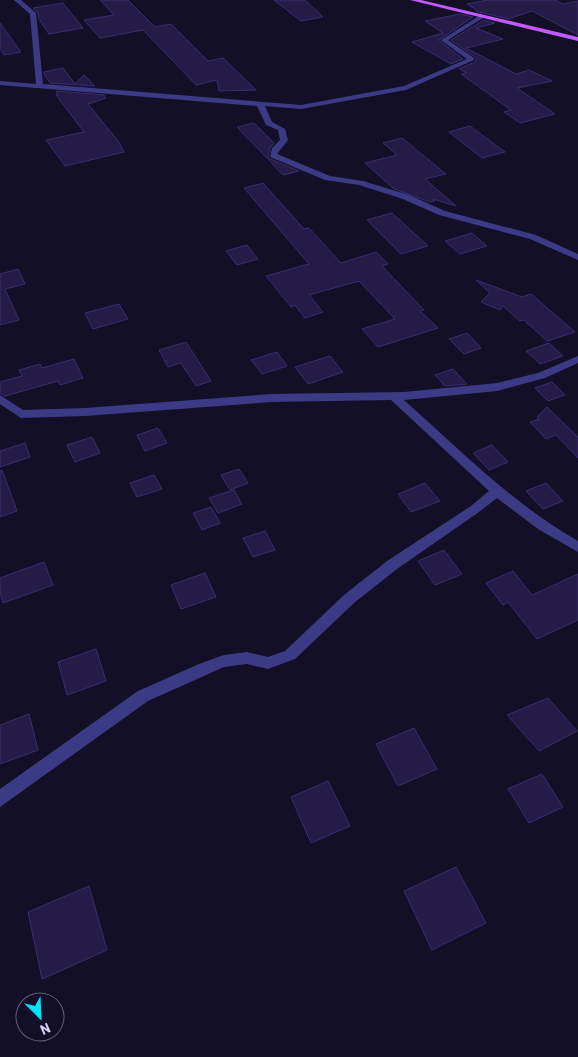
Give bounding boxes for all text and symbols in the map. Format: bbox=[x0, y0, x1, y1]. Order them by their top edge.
north arrow bbox=[15, 992, 65, 1042]
text: N bbox=[38, 1020, 53, 1039]

